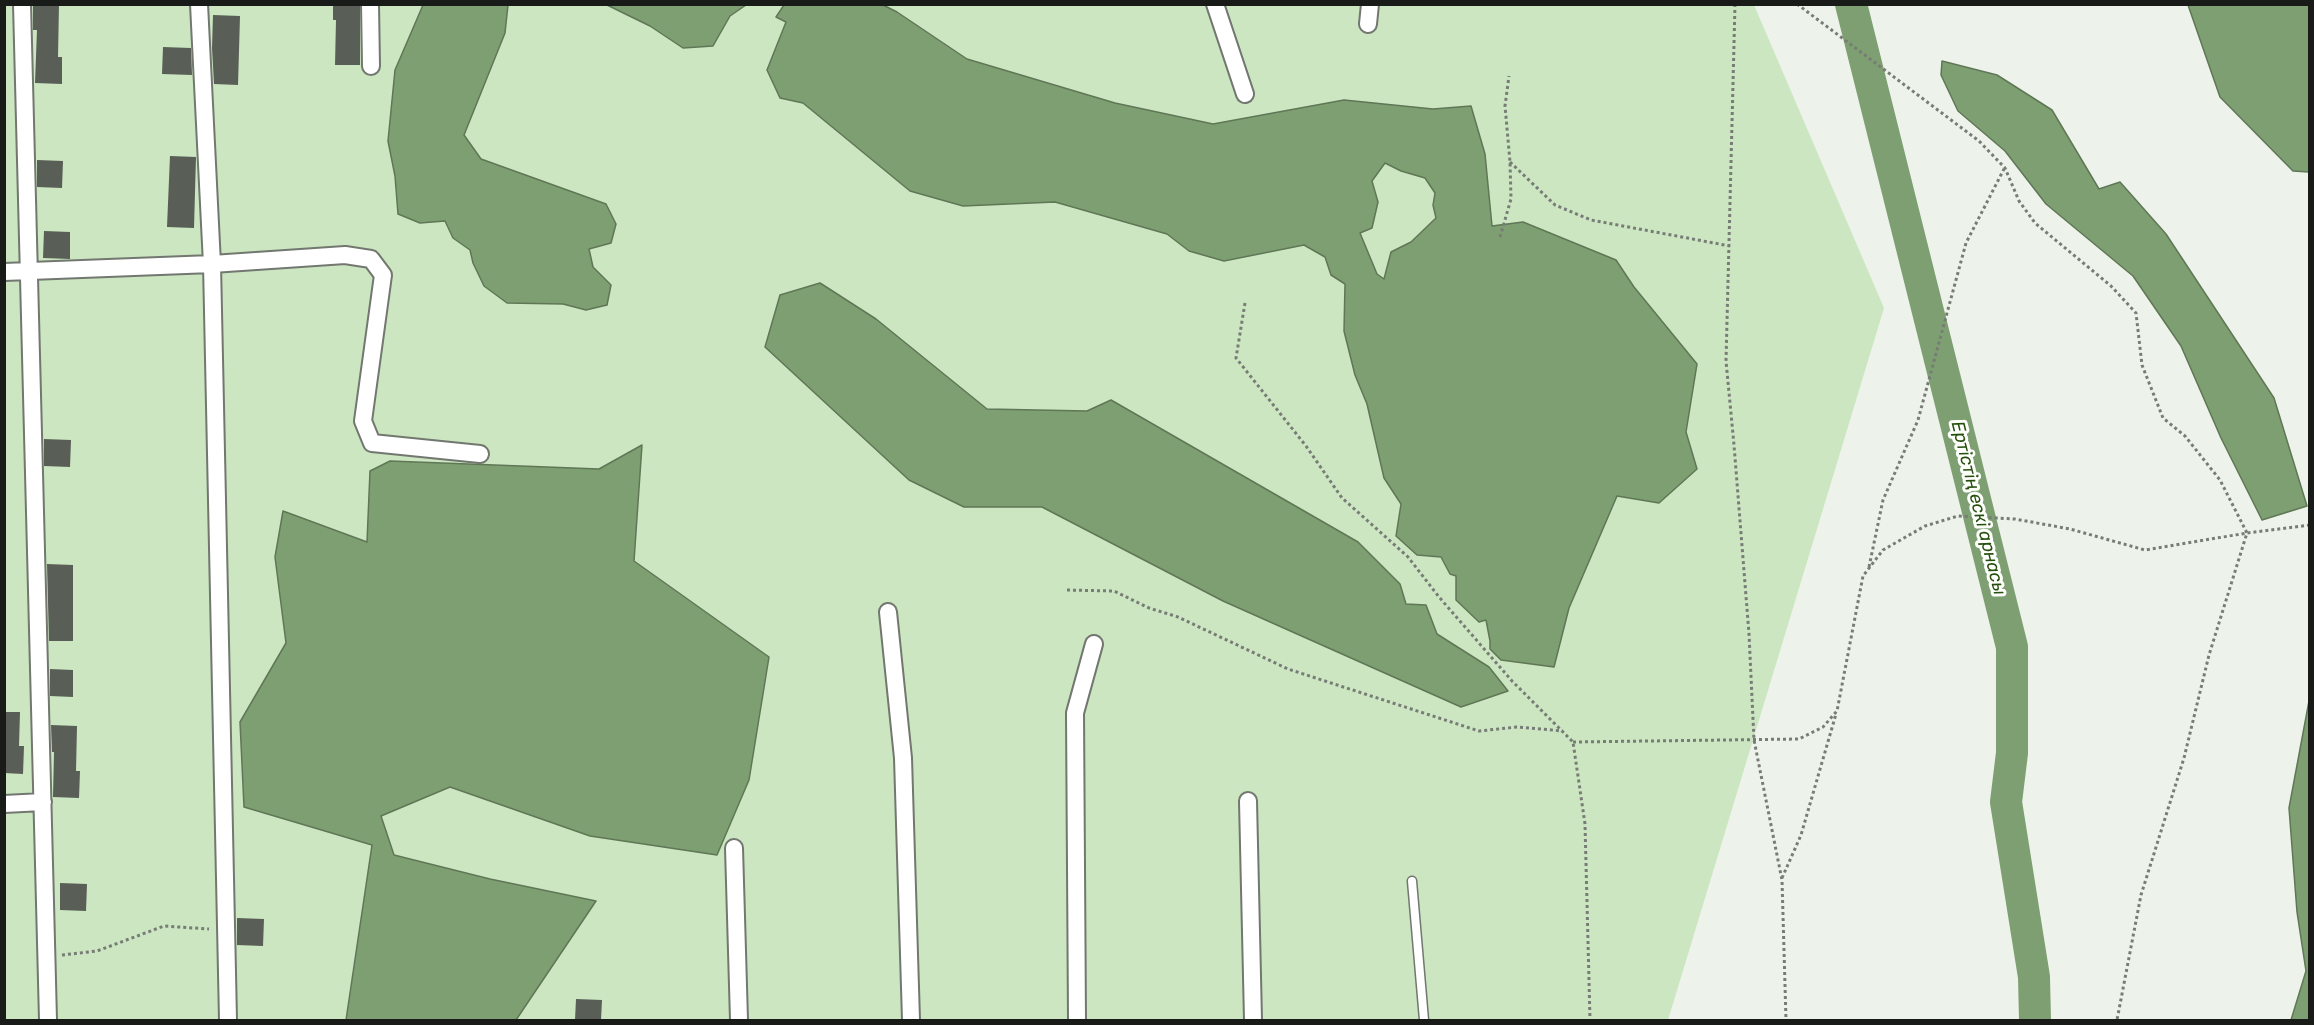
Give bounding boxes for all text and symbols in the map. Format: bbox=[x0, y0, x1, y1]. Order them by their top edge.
water label: Ертістің ескі арнасы bbox=[1946, 419, 2010, 597]

